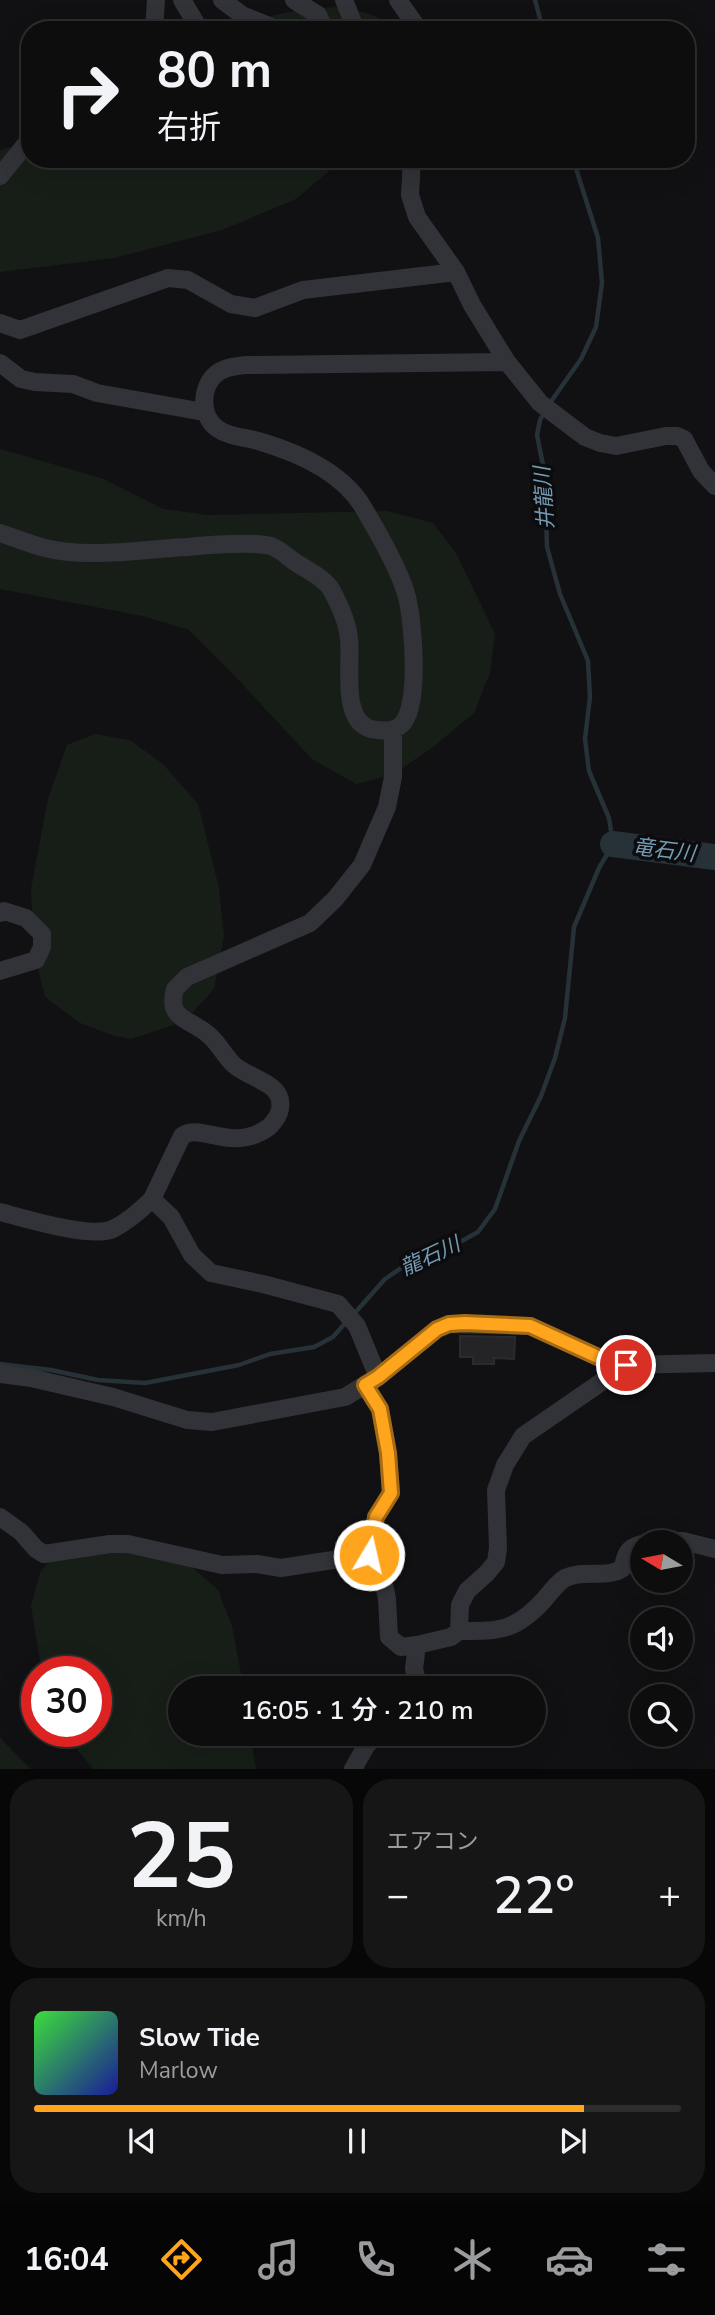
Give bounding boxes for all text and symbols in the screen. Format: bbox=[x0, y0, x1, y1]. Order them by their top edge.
text: 80 m bbox=[157, 37, 272, 104]
icon: right bbox=[42, 49, 133, 140]
text: 右折 bbox=[157, 106, 221, 149]
water label: 井龍川 bbox=[528, 464, 560, 530]
water label: 竜石川 bbox=[631, 832, 699, 868]
water label: 龍石川 bbox=[396, 1229, 466, 1282]
pin bbox=[596, 1335, 656, 1395]
icon: arrive bbox=[607, 1346, 645, 1384]
position arrow bbox=[332, 1518, 406, 1592]
north arrow bbox=[630, 1530, 693, 1592]
map controls bbox=[630, 1530, 693, 1747]
button: sound bbox=[630, 1607, 693, 1670]
speed limit sign: 30 bbox=[21, 1656, 112, 1747]
button: search bbox=[630, 1684, 693, 1747]
text: 16:05 · 1 分 · 210 m bbox=[241, 1693, 473, 1728]
text: 25 bbox=[127, 1795, 236, 1919]
text: エアコン bbox=[387, 1826, 479, 1857]
text: 22° bbox=[493, 1860, 575, 1931]
text: − bbox=[387, 1870, 409, 1921]
text: + bbox=[658, 1870, 681, 1921]
text: km/h bbox=[156, 1903, 207, 1934]
text: Slow Tide bbox=[139, 2020, 260, 2055]
text: Marlow bbox=[139, 2055, 218, 2086]
icon: previous bbox=[123, 2122, 161, 2160]
icon: pause bbox=[338, 2122, 376, 2160]
icon: next bbox=[554, 2122, 592, 2160]
icon: directions bbox=[157, 2235, 206, 2284]
icon: music bbox=[254, 2235, 303, 2284]
icon: phone bbox=[351, 2235, 400, 2284]
icon: climate bbox=[448, 2235, 497, 2284]
icon: car bbox=[545, 2235, 594, 2284]
icon: filters bbox=[642, 2235, 691, 2284]
text: 16:04 bbox=[24, 2238, 109, 2281]

